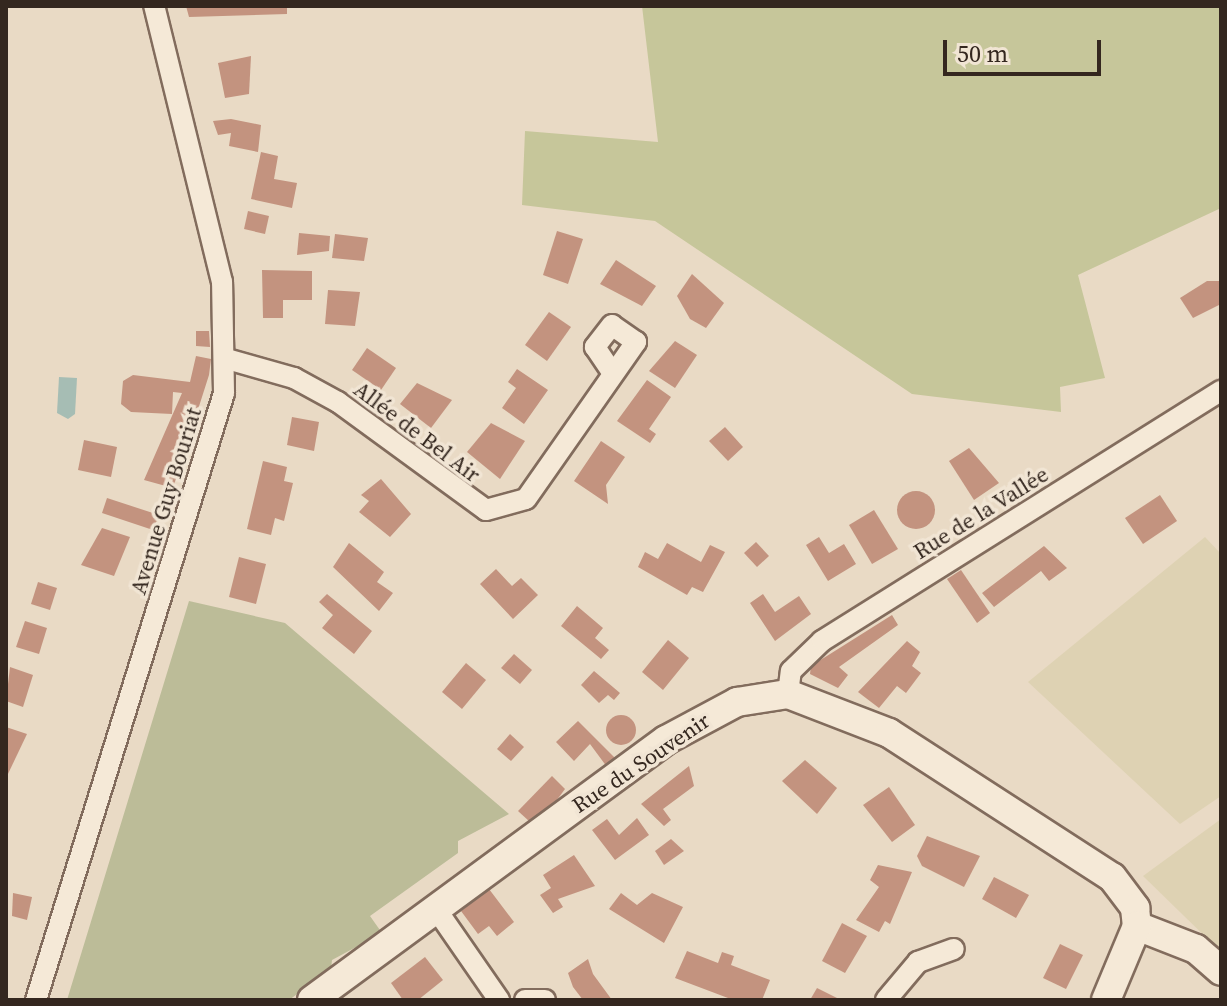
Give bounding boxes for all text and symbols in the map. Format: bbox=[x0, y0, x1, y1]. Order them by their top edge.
scale bar bbox=[947, 24, 1105, 74]
text: 50 m bbox=[957, 37, 1008, 70]
street label: Allée de Bel Air bbox=[349, 376, 485, 488]
street label: Avenue Guy Bouriat bbox=[125, 404, 207, 598]
street label: Rue de la Vallée bbox=[909, 461, 1053, 565]
street label: Rue du Souvenir bbox=[567, 707, 715, 819]

